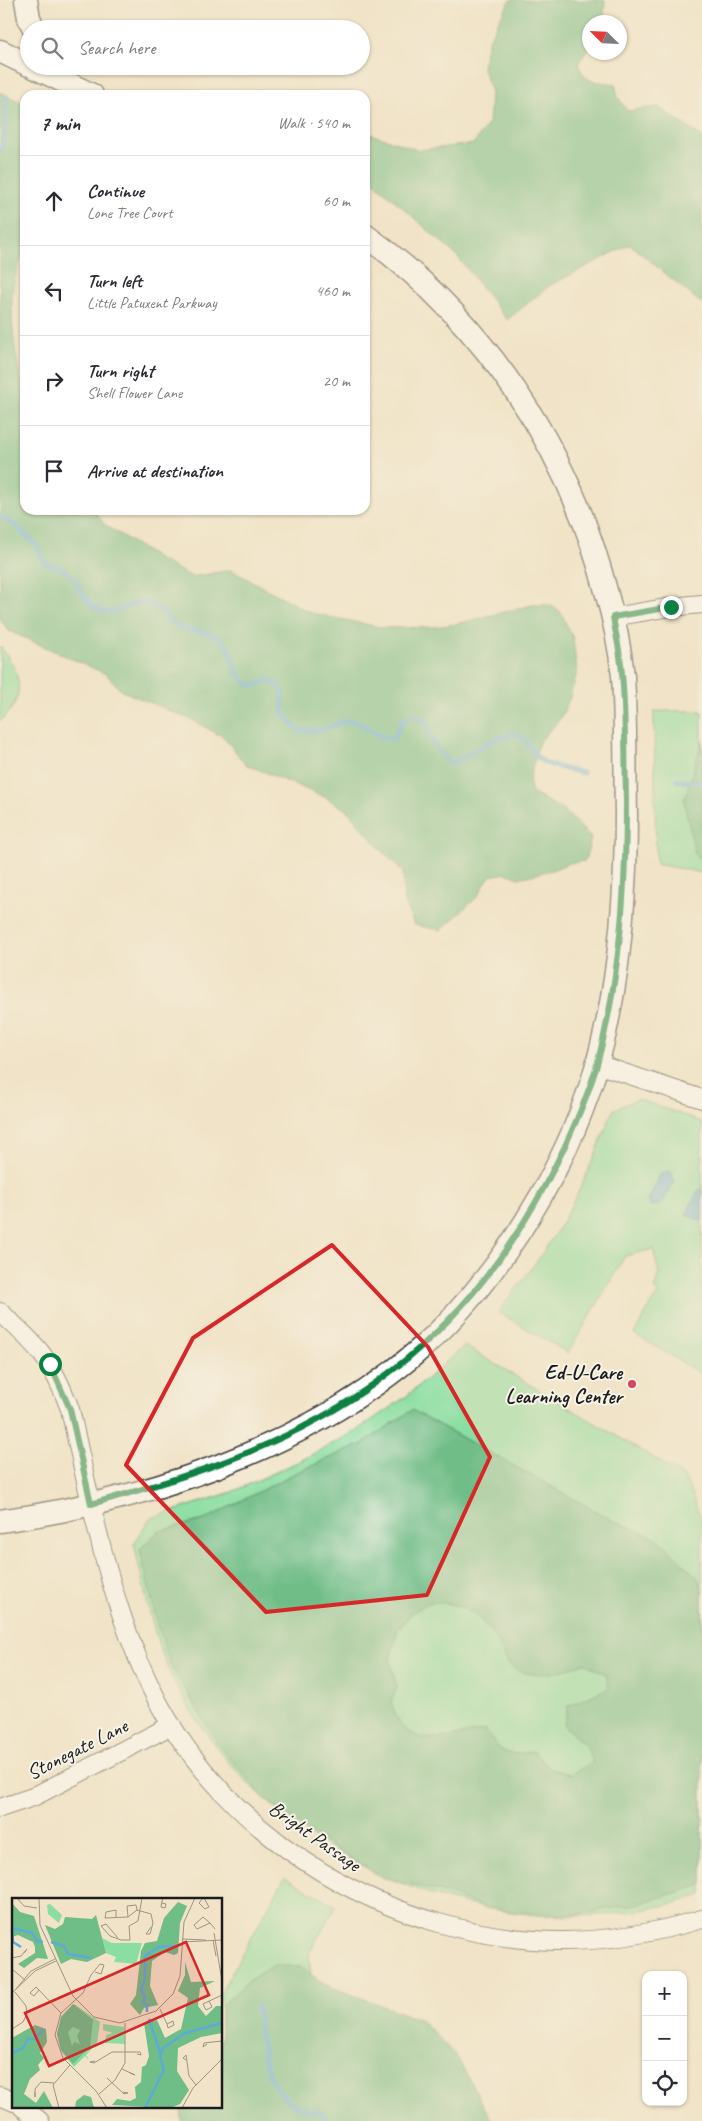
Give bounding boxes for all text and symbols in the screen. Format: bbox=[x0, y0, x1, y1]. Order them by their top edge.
north arrow bbox=[582, 15, 627, 60]
search box bbox=[20, 20, 370, 75]
icon: search bbox=[38, 34, 66, 62]
text: Search here bbox=[78, 36, 155, 60]
text: 7 min bbox=[40, 110, 80, 136]
text: Walk · 540 m bbox=[278, 113, 350, 133]
text: Continue bbox=[87, 179, 144, 203]
icon: ahead bbox=[40, 187, 68, 215]
text: 60 m bbox=[323, 191, 350, 211]
text: Lone Tree Court bbox=[87, 203, 173, 223]
text: Turn left bbox=[87, 269, 142, 293]
icon: left bbox=[40, 277, 68, 305]
text: 460 m bbox=[316, 281, 350, 301]
text: Little Patuxent Parkway bbox=[87, 293, 217, 313]
text: Turn right bbox=[87, 359, 154, 383]
icon: right bbox=[40, 367, 68, 395]
text: 20 m bbox=[323, 371, 350, 391]
text: Shell Flower Lane bbox=[87, 383, 182, 403]
icon: arrive bbox=[40, 457, 68, 485]
text: Arrive at destination bbox=[87, 459, 223, 483]
route end bbox=[660, 596, 683, 619]
route start bbox=[39, 1353, 62, 1376]
place label: Ed-U-Care Learning Center bbox=[506, 1359, 624, 1409]
marker: Ed-U-Care Learning Center bbox=[626, 1378, 638, 1390]
street label: Stonegate Lane bbox=[22, 1712, 133, 1786]
street label: Bright Passage bbox=[264, 1795, 368, 1878]
inset map bbox=[12, 1898, 222, 2108]
map controls bbox=[642, 1971, 687, 2106]
button: + bbox=[642, 1971, 687, 2016]
button: − bbox=[642, 2016, 687, 2061]
button: locate bbox=[642, 2061, 687, 2106]

